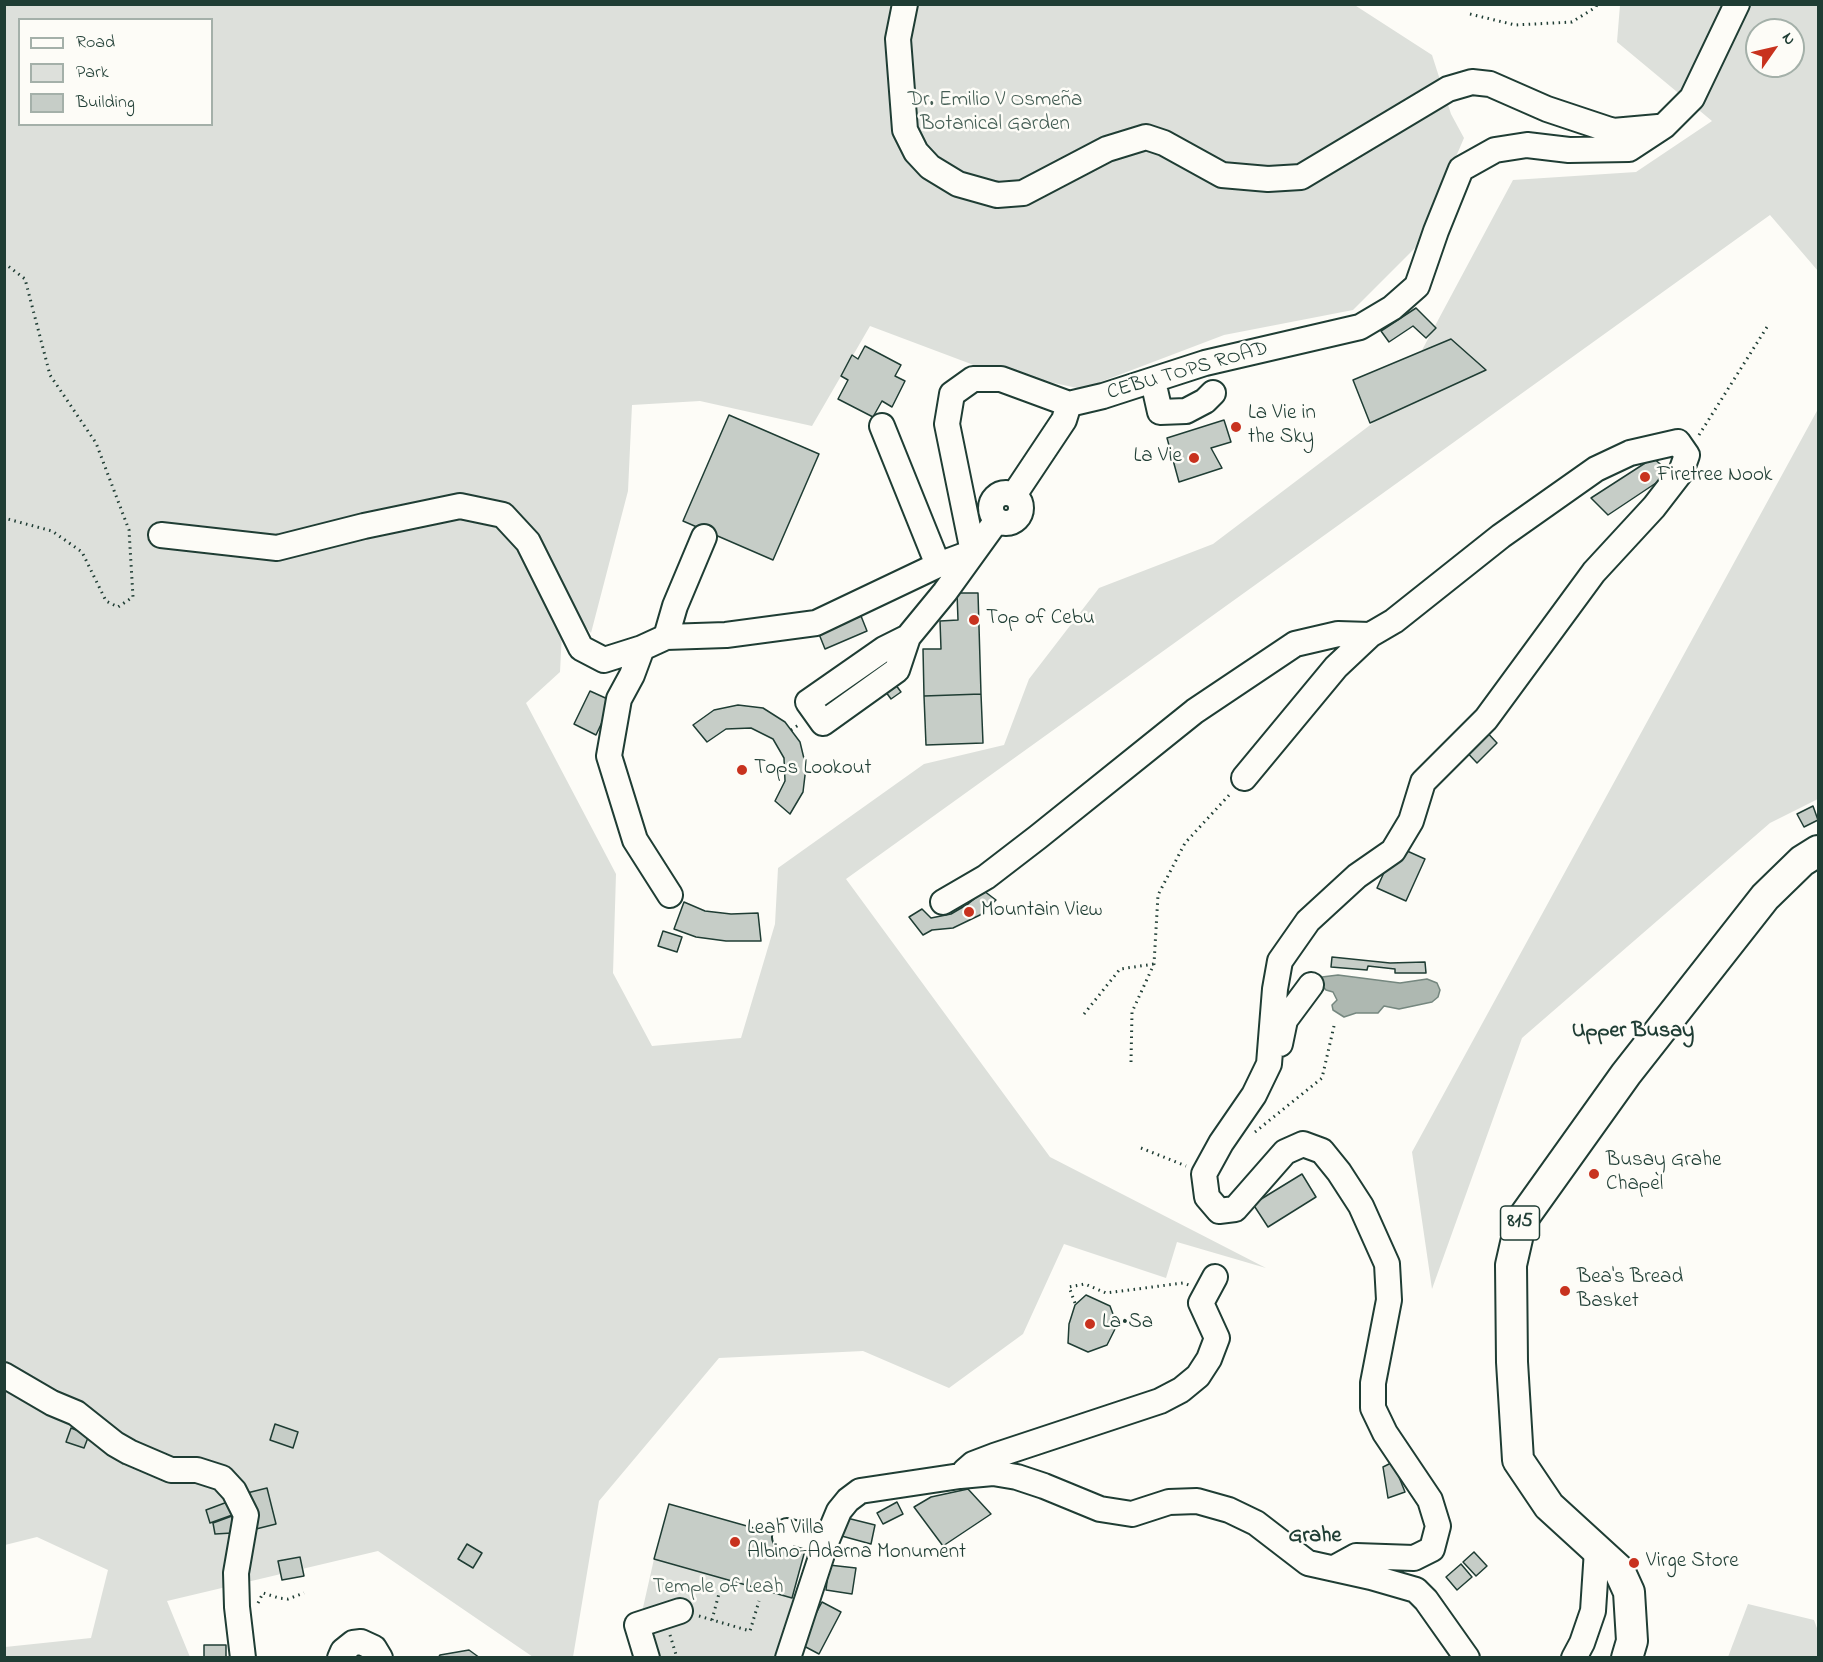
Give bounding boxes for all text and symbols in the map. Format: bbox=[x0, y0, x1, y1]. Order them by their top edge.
legend bbox=[18, 18, 213, 126]
north arrow bbox=[1745, 18, 1805, 78]
text: N bbox=[1775, 28, 1801, 50]
text: Road bbox=[76, 30, 115, 56]
text: Park bbox=[76, 60, 109, 86]
park label: Dr. Emilio V Osmeña Botanical Garden bbox=[908, 89, 1082, 139]
text: Building bbox=[76, 90, 135, 116]
street label: CEBU TOPS ROAD bbox=[1105, 337, 1271, 407]
place label: La Vie in the Sky bbox=[1248, 402, 1316, 452]
marker: La Vie in the Sky bbox=[1229, 420, 1243, 434]
place label: La Vie bbox=[1134, 445, 1182, 471]
marker: La Vie bbox=[1187, 451, 1201, 465]
place label: Firetree Nook bbox=[1657, 464, 1773, 490]
marker: Firetree Nook bbox=[1638, 470, 1652, 484]
place label: Top of Cebu bbox=[986, 607, 1095, 633]
marker: Top of Cebu bbox=[967, 613, 981, 627]
place label: Tops Lookout bbox=[754, 757, 872, 783]
marker: Tops Lookout bbox=[735, 763, 749, 777]
place label: Mountain View bbox=[981, 899, 1103, 925]
marker: Mountain View bbox=[962, 905, 976, 919]
district label: Upper Busay bbox=[1572, 1019, 1694, 1045]
place label: Busay Grahe Chapel bbox=[1606, 1149, 1721, 1199]
marker: Busay Grahe Chapel bbox=[1587, 1167, 1601, 1181]
road number: 815 bbox=[1500, 1206, 1540, 1240]
place label: Bea's Bread Basket bbox=[1577, 1266, 1683, 1316]
marker: Bea's Bread Basket bbox=[1558, 1284, 1572, 1298]
place label: La•Sa bbox=[1102, 1311, 1153, 1337]
marker: La•Sa bbox=[1083, 1317, 1097, 1331]
place label: Leah Villa Albino-Adarna Monument bbox=[747, 1517, 966, 1567]
district label: Grahe bbox=[1289, 1524, 1341, 1550]
marker: Leah Villa Albino-Adarna Monument bbox=[728, 1535, 742, 1549]
place label: Virge Store bbox=[1646, 1550, 1739, 1576]
marker: Virge Store bbox=[1627, 1556, 1641, 1570]
park label: Temple of Leah bbox=[652, 1576, 784, 1602]

